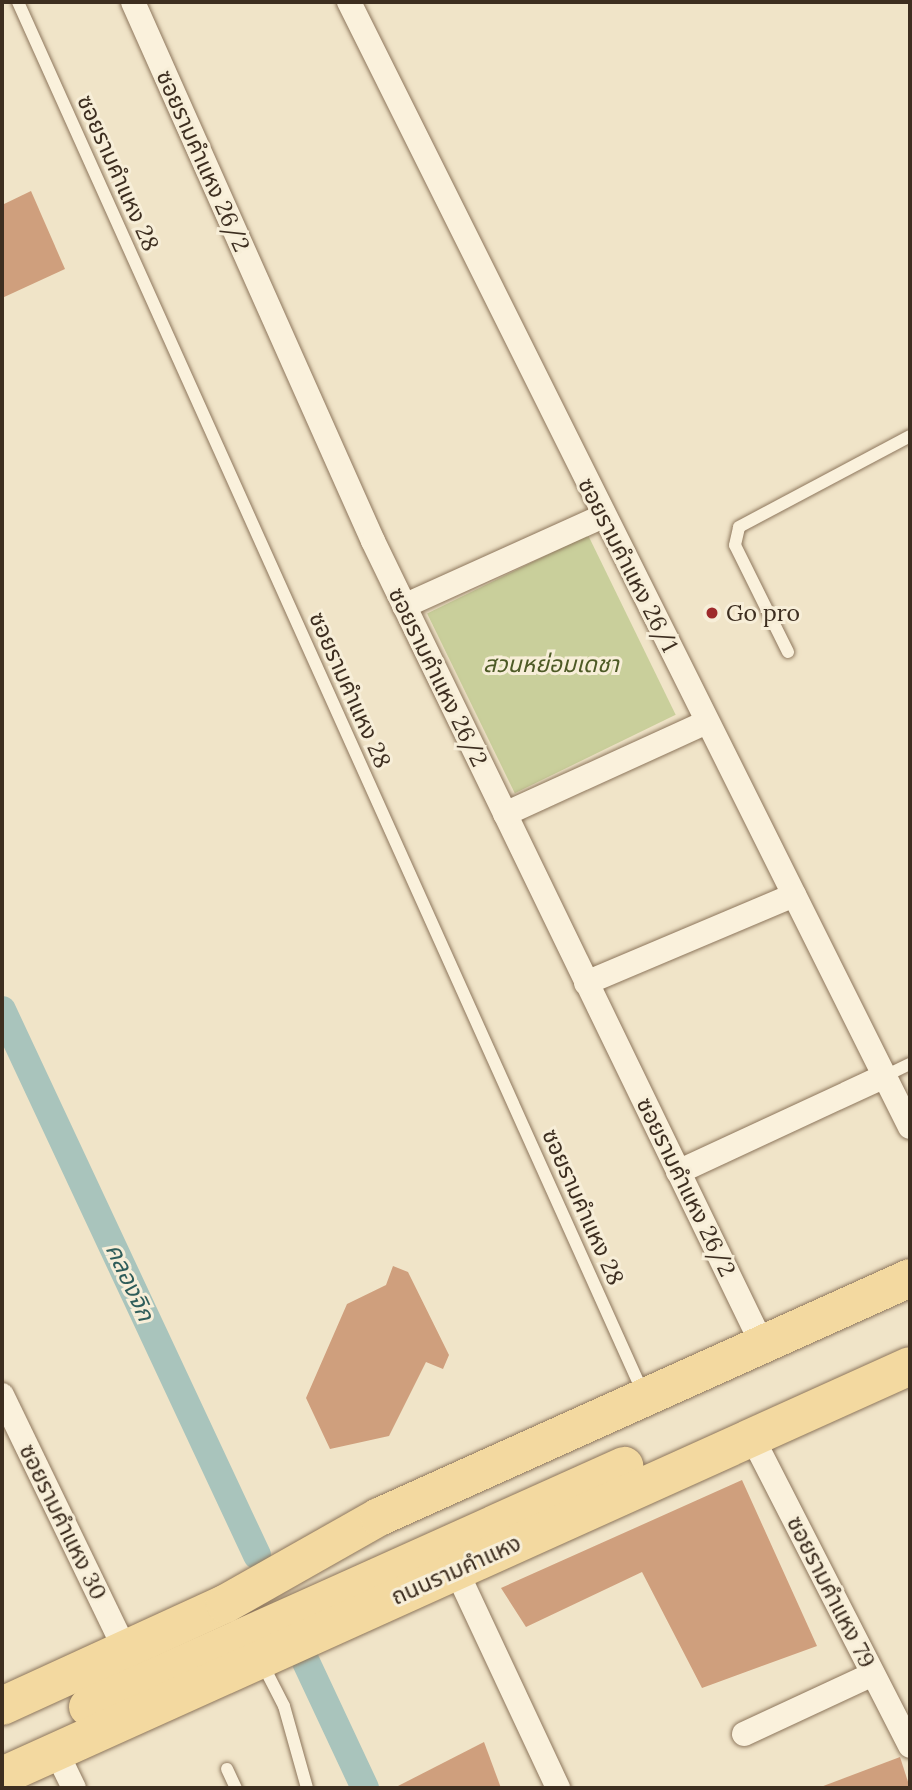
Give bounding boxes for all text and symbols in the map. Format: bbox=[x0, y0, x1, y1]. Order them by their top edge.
street label: ซอยรามคำแหง 26/2 bbox=[151, 66, 255, 256]
street label: ซอยรามคำแหง 28 bbox=[71, 91, 165, 255]
street label: ซอยรามคำแหง 26/1 bbox=[572, 473, 684, 657]
street label: ซอยรามคำแหง 26/2 bbox=[383, 583, 493, 771]
place label: Go pro bbox=[726, 599, 800, 627]
marker: Go pro bbox=[704, 605, 720, 621]
street label: ซอยรามคำแหง 28 bbox=[303, 608, 397, 772]
park label: สวนหย่อมเดชา bbox=[483, 650, 619, 678]
street label: ซอยรามคำแหง 26/2 bbox=[631, 1093, 741, 1281]
street label: ซอยรามคำแหง 28 bbox=[536, 1125, 630, 1289]
water label: คลองจิก bbox=[100, 1239, 160, 1325]
street label: ซอยรามคำแหง 30 bbox=[13, 1440, 113, 1604]
street label: ซอยรามคำแหง 79 bbox=[781, 1511, 881, 1673]
street label: ถนนรามคำแหง bbox=[387, 1529, 525, 1611]

